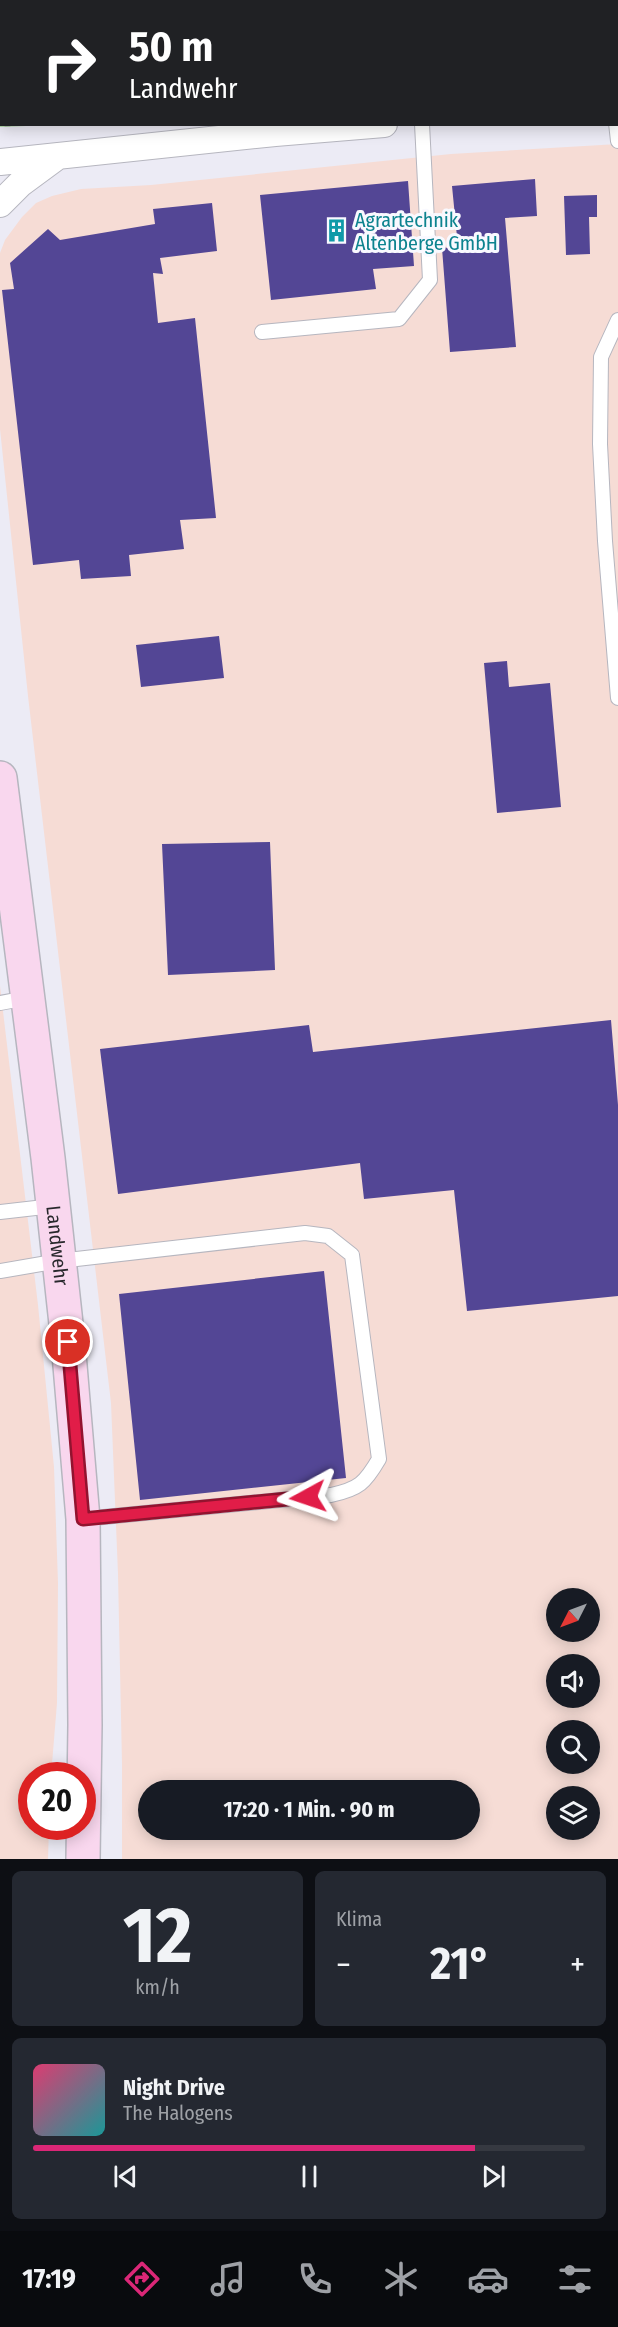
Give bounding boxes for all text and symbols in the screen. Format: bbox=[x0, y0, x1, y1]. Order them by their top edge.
text: 50 m bbox=[129, 22, 213, 72]
icon: right bbox=[30, 24, 108, 102]
text: Landwehr bbox=[129, 73, 237, 105]
place label: Agrartechnik Altenberge GmbH bbox=[355, 208, 498, 255]
building icon: Agrartechnik Altenberge GmbH bbox=[324, 218, 350, 244]
street label: Landwehr bbox=[41, 1204, 74, 1287]
pin bbox=[42, 1316, 93, 1367]
icon: arrive bbox=[51, 1325, 84, 1358]
position arrow bbox=[276, 1465, 340, 1529]
north arrow bbox=[546, 1588, 600, 1642]
map controls bbox=[546, 1588, 600, 1840]
button: sound bbox=[546, 1654, 600, 1708]
button: search bbox=[546, 1720, 600, 1774]
speed limit sign: 20 bbox=[18, 1762, 96, 1840]
button: layers bbox=[546, 1786, 600, 1840]
text: 17:20 · 1 Min. · 90 m bbox=[223, 1796, 395, 1823]
text: 12 bbox=[123, 1889, 192, 1983]
text: Klima bbox=[336, 1907, 382, 1931]
text: 21° bbox=[430, 1937, 491, 1991]
text: − bbox=[336, 1945, 351, 1985]
text: + bbox=[570, 1945, 585, 1985]
text: km/h bbox=[135, 1975, 180, 1999]
text: Night Drive bbox=[123, 2074, 225, 2101]
text: The Halogens bbox=[123, 2101, 233, 2125]
icon: previous bbox=[109, 2160, 142, 2193]
icon: pause bbox=[293, 2160, 326, 2193]
icon: next bbox=[477, 2160, 510, 2193]
icon: directions bbox=[121, 2258, 163, 2300]
icon: music bbox=[207, 2258, 249, 2300]
icon: phone bbox=[294, 2258, 336, 2300]
icon: climate bbox=[380, 2258, 422, 2300]
icon: car bbox=[467, 2258, 509, 2300]
icon: filters bbox=[554, 2258, 596, 2300]
text: 17:19 bbox=[22, 2263, 76, 2295]

